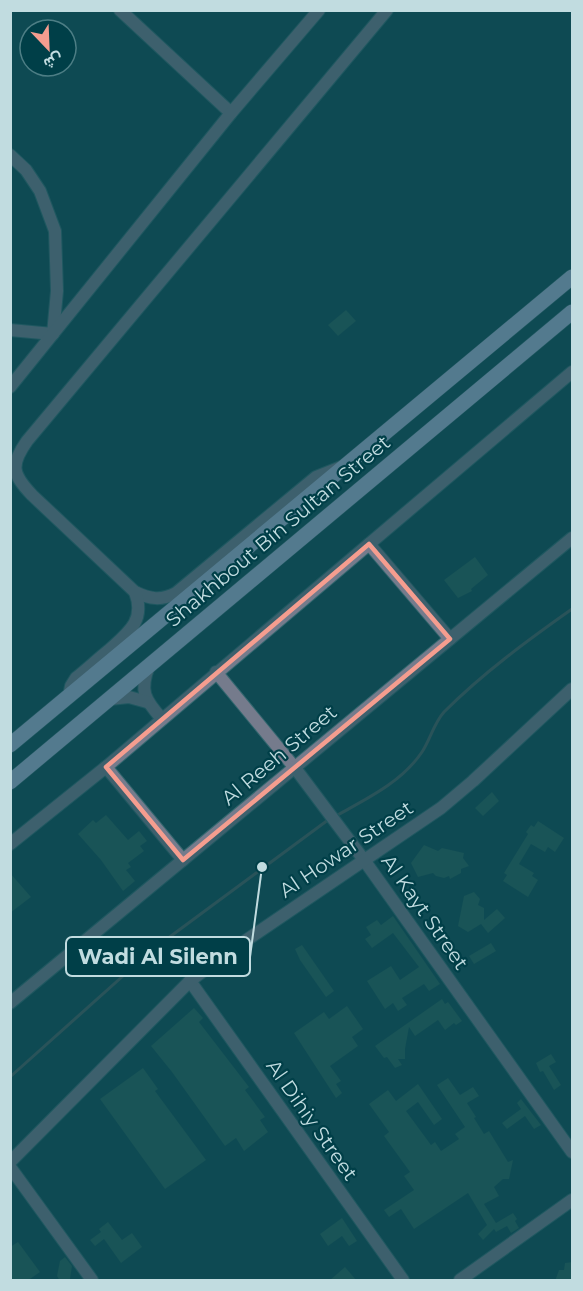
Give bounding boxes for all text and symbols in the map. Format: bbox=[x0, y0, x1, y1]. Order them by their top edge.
north arrow bbox=[18, 18, 78, 78]
text: ش bbox=[41, 49, 66, 74]
street label: Shakhbout Bin Sultan Street bbox=[161, 430, 395, 632]
street label: Al Reeh Street bbox=[217, 700, 341, 810]
street label: Al Howar Street bbox=[275, 795, 417, 903]
street label: Al Kayt Street bbox=[376, 850, 474, 974]
callout: Wadi Al Silenn bbox=[66, 937, 250, 976]
text: Wadi Al Silenn bbox=[78, 944, 238, 969]
street label: Al Dihiy Street bbox=[261, 1055, 363, 1185]

